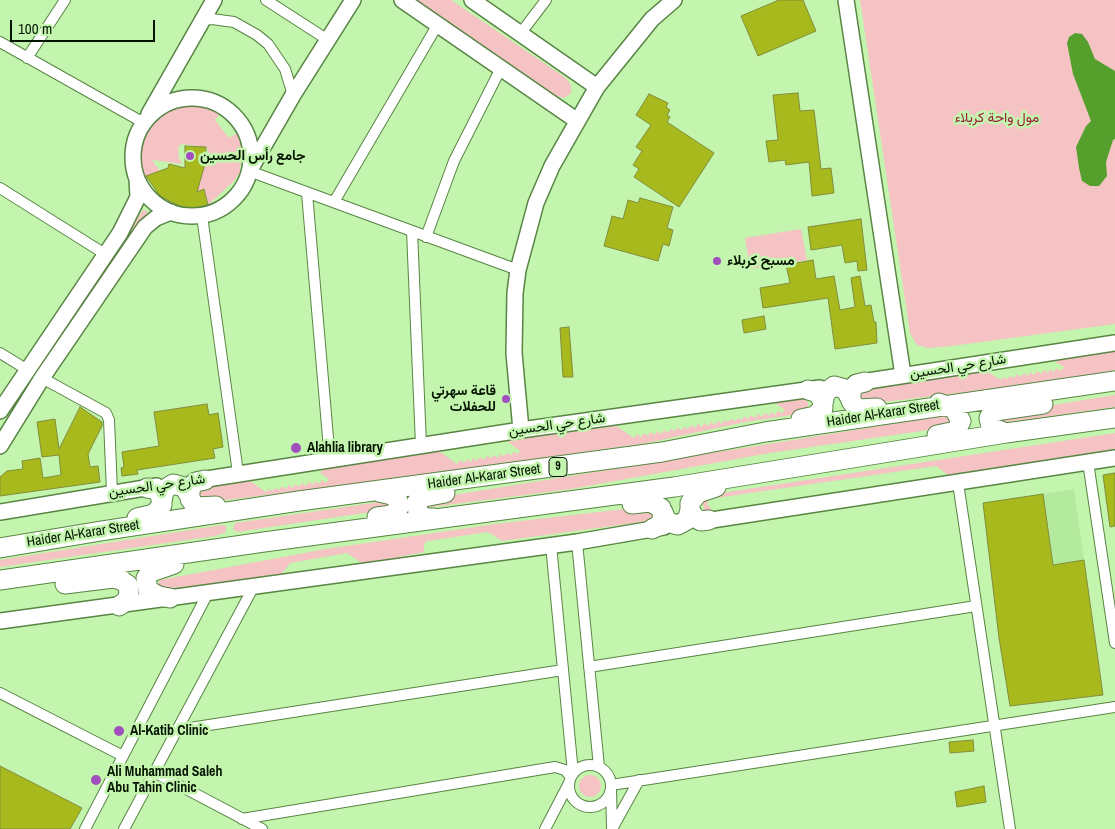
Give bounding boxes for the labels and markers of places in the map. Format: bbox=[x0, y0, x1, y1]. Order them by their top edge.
place label: جامع رأس الحسين bbox=[200, 148, 305, 164]
marker: جامع رأس الحسين bbox=[184, 150, 196, 162]
place label: مسبح كربلاء bbox=[727, 253, 795, 269]
marker: مسبح كربلاء bbox=[711, 255, 723, 267]
place label: قاعة سهرتي للحفلات bbox=[431, 383, 496, 416]
marker: قاعة سهرتي للحفلات bbox=[500, 393, 512, 405]
place label: Alahlia library bbox=[307, 440, 383, 456]
marker: Alahlia library bbox=[289, 441, 303, 455]
place label: Al-Katib Clinic bbox=[130, 723, 208, 739]
marker: Al-Katib Clinic bbox=[112, 724, 126, 738]
place label: Ali Muhammad Saleh Abu Tahin Clinic bbox=[107, 764, 222, 796]
marker: Ali Muhammad Saleh Abu Tahin Clinic bbox=[89, 773, 103, 787]

